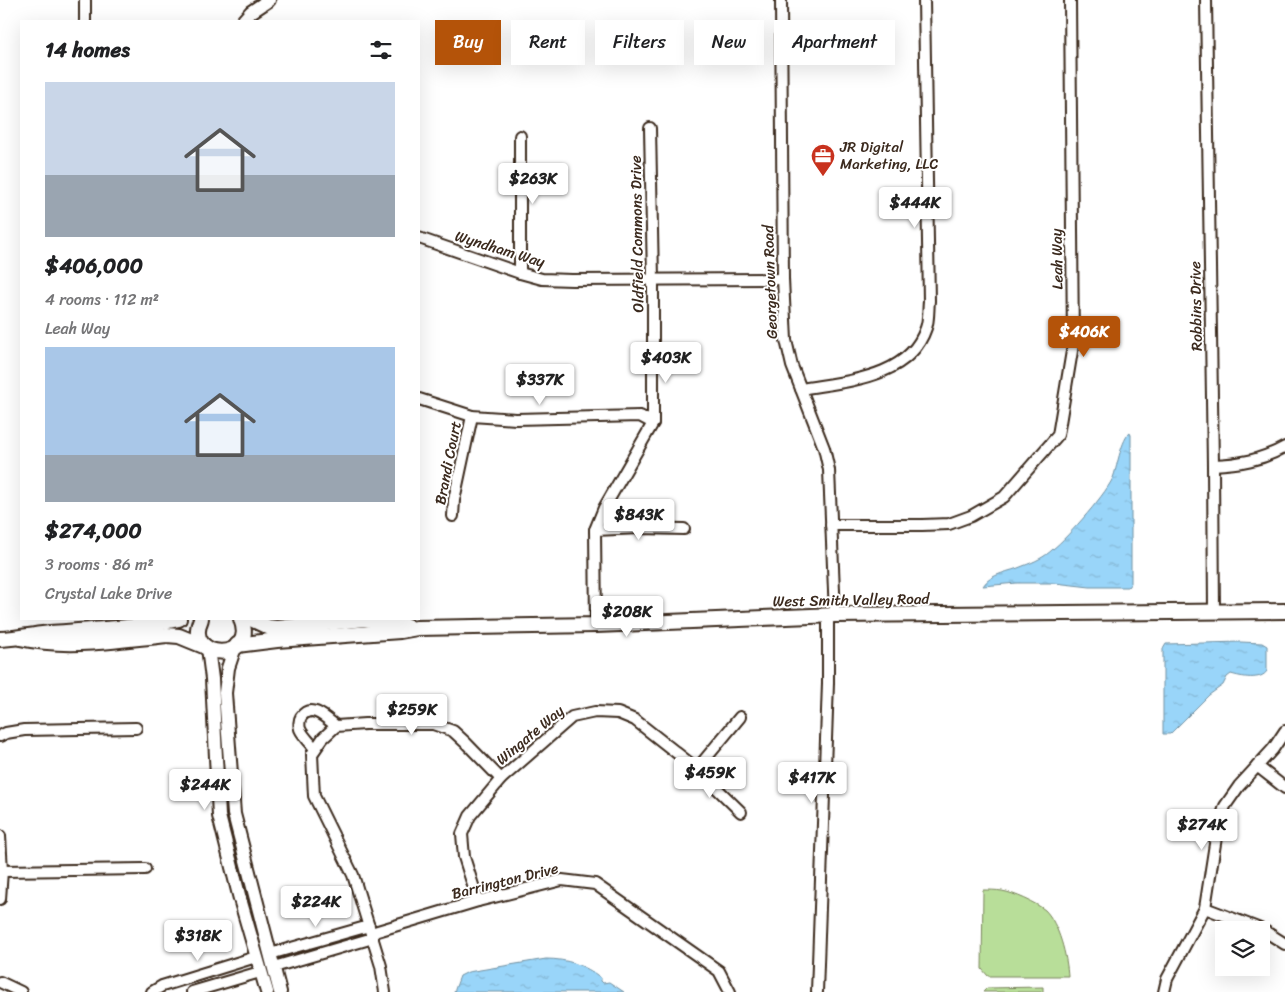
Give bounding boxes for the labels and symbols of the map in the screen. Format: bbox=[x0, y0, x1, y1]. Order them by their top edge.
place label: JR Digital Marketing, LLC bbox=[839, 134, 938, 177]
office icon: JR Digital Marketing, LLC bbox=[810, 143, 836, 177]
street label: Oldfield Commons Drive bbox=[623, 155, 651, 313]
pin: $263K bbox=[498, 162, 568, 205]
pin: $444K bbox=[880, 186, 950, 229]
street label: Wyndham Way bbox=[452, 223, 549, 275]
street label: Georgetown Road bbox=[755, 224, 785, 339]
street label: Leah Way bbox=[1043, 228, 1071, 290]
street label: Robbins Drive bbox=[1182, 260, 1210, 351]
pin: $406K bbox=[1049, 316, 1119, 358]
pin: $403K bbox=[631, 342, 701, 384]
pin: $337K bbox=[505, 364, 575, 406]
street label: Brandi Court bbox=[427, 419, 469, 507]
pin: $843K bbox=[604, 498, 674, 541]
street label: West Smith Valley Road bbox=[772, 586, 931, 614]
pin: $208K bbox=[592, 596, 662, 638]
pin: $259K bbox=[377, 694, 447, 736]
street label: Wingate Way bbox=[490, 698, 570, 772]
pin: $459K bbox=[675, 756, 745, 799]
pin: $417K bbox=[777, 762, 847, 804]
pin: $244K bbox=[170, 768, 240, 811]
pin: $274K bbox=[1167, 808, 1237, 851]
street label: Barrington Drive bbox=[449, 855, 561, 907]
pin: $224K bbox=[281, 886, 351, 928]
pin: $318K bbox=[163, 920, 233, 962]

